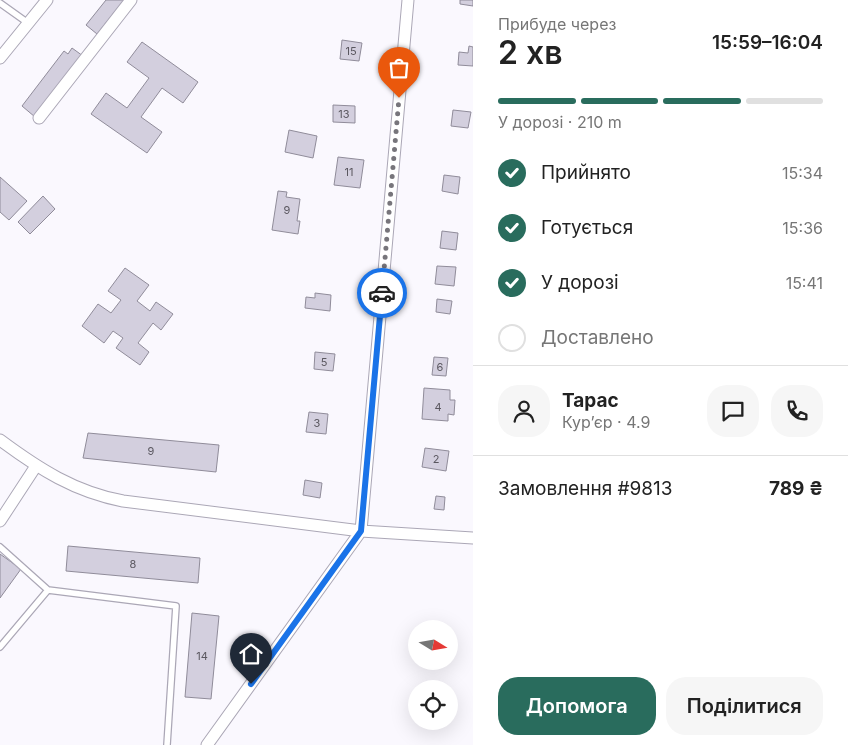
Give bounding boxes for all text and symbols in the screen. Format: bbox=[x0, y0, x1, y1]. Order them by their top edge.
text: Прибуде через bbox=[498, 14, 616, 34]
text: 15:59–16:04 bbox=[712, 31, 823, 54]
text: 2 хв bbox=[498, 33, 563, 72]
house number: 15 bbox=[345, 44, 357, 58]
pin bbox=[378, 47, 420, 98]
icon: bag bbox=[385, 54, 413, 82]
house number: 13 bbox=[338, 107, 350, 121]
text: У дорозі · 210 m bbox=[498, 112, 622, 132]
icon: check bbox=[498, 159, 526, 187]
text: Прийнято bbox=[541, 161, 631, 184]
text: 15:34 bbox=[782, 163, 823, 183]
house number: 11 bbox=[345, 165, 353, 179]
house number: 9 bbox=[284, 203, 291, 217]
icon: check bbox=[498, 214, 526, 242]
text: Готується bbox=[541, 216, 633, 239]
text: 15:36 bbox=[782, 218, 823, 238]
courier bbox=[357, 268, 407, 318]
icon: check bbox=[498, 269, 526, 297]
text: У дорозі bbox=[541, 271, 619, 294]
text: 15:41 bbox=[786, 273, 823, 293]
icon: car bbox=[368, 279, 396, 307]
text: Доставлено bbox=[541, 326, 654, 349]
house number: 5 bbox=[321, 355, 328, 369]
house number: 6 bbox=[437, 360, 444, 374]
button: person bbox=[498, 385, 550, 437]
button: chat bbox=[707, 385, 759, 437]
button: phone bbox=[771, 385, 823, 437]
text: Тарас bbox=[562, 389, 619, 412]
house number: 4 bbox=[434, 400, 442, 414]
text: Кур’єр · 4.9 bbox=[562, 412, 650, 432]
house number: 3 bbox=[314, 416, 321, 430]
house number: 9 bbox=[148, 444, 155, 458]
house number: 2 bbox=[433, 452, 439, 466]
text: Замовлення #9813 bbox=[498, 477, 673, 500]
text: 789 ₴ bbox=[769, 477, 823, 500]
house number: 8 bbox=[130, 557, 137, 571]
north arrow bbox=[408, 620, 458, 670]
map controls bbox=[408, 620, 458, 730]
pin bbox=[230, 633, 272, 684]
icon: home bbox=[237, 640, 265, 668]
house number: 14 bbox=[196, 649, 208, 663]
button: Допомога bbox=[498, 677, 656, 735]
button: Поділитися bbox=[666, 677, 823, 735]
button: locate bbox=[408, 680, 458, 730]

